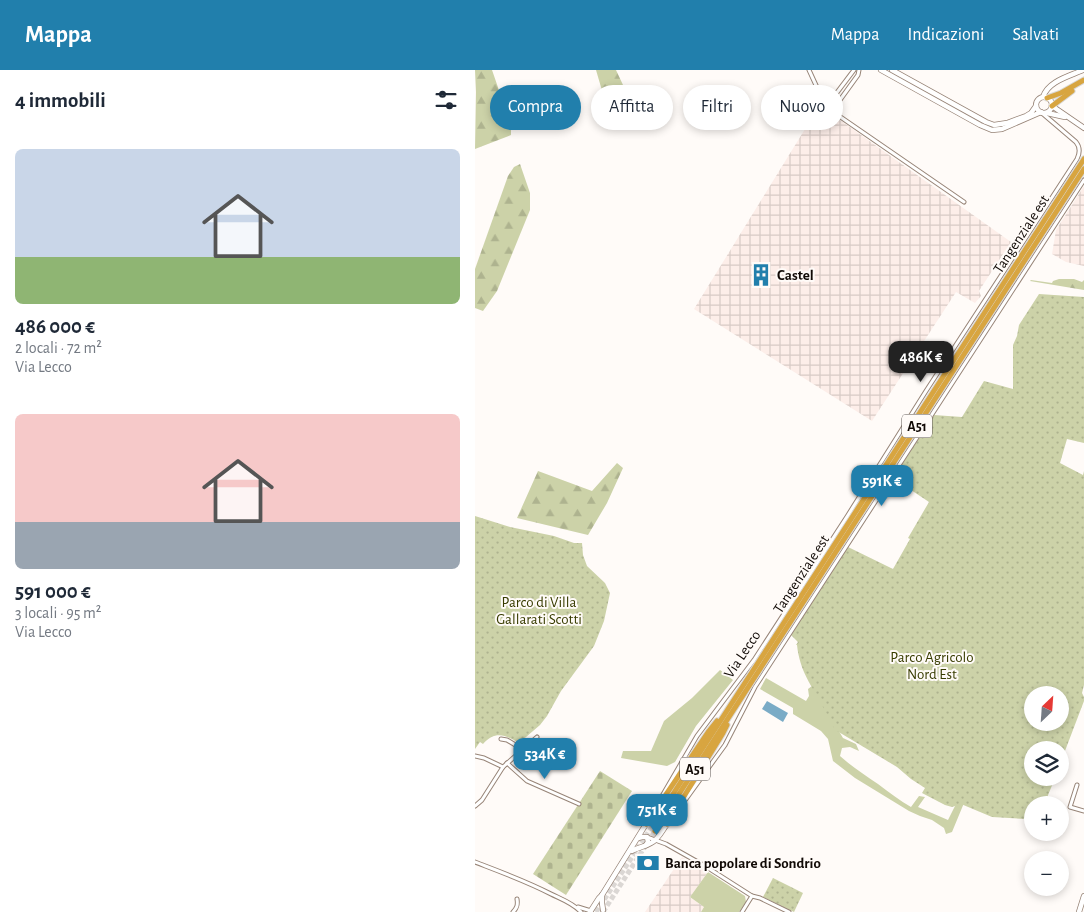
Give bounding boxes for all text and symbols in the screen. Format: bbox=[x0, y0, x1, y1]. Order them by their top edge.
text: Mappa bbox=[25, 23, 92, 47]
text: Mappa bbox=[831, 26, 880, 44]
text: Indicazioni bbox=[908, 26, 984, 44]
text: Salvati bbox=[1012, 26, 1059, 44]
chip: Compra bbox=[490, 85, 581, 130]
chip: Affitta bbox=[591, 85, 673, 130]
chip: Filtri bbox=[683, 85, 751, 130]
chip: Nuovo bbox=[761, 85, 843, 130]
icon: filters bbox=[432, 86, 460, 114]
text: 4 immobili bbox=[15, 90, 106, 111]
icon: home bbox=[193, 181, 283, 271]
street label: Tangenziale est bbox=[991, 192, 1052, 276]
building icon: Castel bbox=[748, 262, 774, 288]
place label: Castel bbox=[777, 268, 814, 283]
text: 486 000 € bbox=[15, 316, 95, 337]
text: 2 locali · 72 m² bbox=[15, 340, 102, 356]
pin: 486K € bbox=[880, 340, 962, 383]
text: 486K € bbox=[900, 349, 942, 365]
text: Via Lecco bbox=[15, 359, 72, 375]
road number: A51 bbox=[902, 414, 932, 438]
icon: home bbox=[193, 446, 283, 536]
pin: 591K € bbox=[841, 464, 923, 507]
text: 591K € bbox=[862, 473, 902, 489]
street label: Tangenziale est bbox=[771, 532, 832, 616]
text: 591 000 € bbox=[15, 581, 91, 602]
park label: Parco di Villa Gallarati Scotti bbox=[496, 595, 582, 627]
text: 3 locali · 95 m² bbox=[15, 605, 101, 621]
text: Via Lecco bbox=[15, 624, 72, 640]
street label: Via Lecco bbox=[721, 628, 764, 681]
park label: Parco Agricolo Nord Est bbox=[890, 650, 974, 682]
north arrow bbox=[1024, 686, 1069, 731]
map controls bbox=[1024, 686, 1069, 896]
pin: 534K € bbox=[504, 738, 586, 780]
button: layers bbox=[1024, 741, 1069, 786]
text: 534K € bbox=[524, 746, 566, 762]
road number: A51 bbox=[680, 758, 710, 781]
pin: 751K € bbox=[616, 794, 698, 836]
button: + bbox=[1024, 796, 1069, 841]
text: 751K € bbox=[638, 802, 676, 818]
bank icon: Banca popolare di Sondrio bbox=[635, 850, 661, 876]
button: − bbox=[1024, 851, 1069, 896]
place label: Banca popolare di Sondrio bbox=[665, 856, 821, 871]

